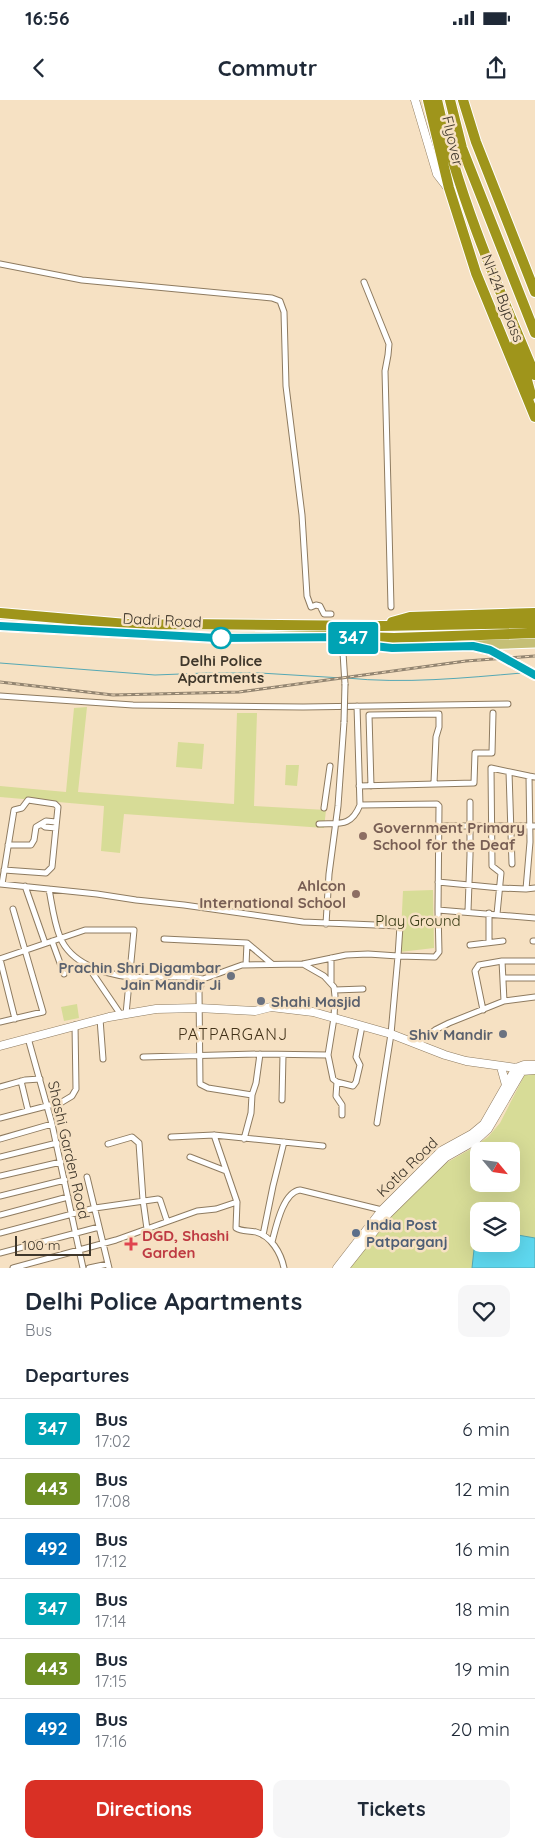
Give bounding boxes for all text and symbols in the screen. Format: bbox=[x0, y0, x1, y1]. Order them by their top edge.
text: 16:56 bbox=[25, 6, 70, 30]
icon: back bbox=[25, 54, 53, 82]
text: Commutr bbox=[218, 54, 317, 82]
icon: share bbox=[482, 54, 510, 82]
street label: Flyover bbox=[438, 114, 468, 168]
street label: NH24 Bypass bbox=[478, 251, 528, 345]
street label: Dadri Road bbox=[122, 608, 202, 632]
line badge: 347 bbox=[324, 622, 382, 654]
text: 347 bbox=[338, 626, 368, 649]
marker: Delhi Police Apartments bbox=[210, 627, 232, 649]
place label: Delhi Police Apartments bbox=[178, 651, 264, 687]
place label: Government Primary School for the Deaf bbox=[373, 818, 525, 854]
marker: Government Primary School for the Deaf bbox=[357, 830, 369, 842]
place label: Ahlcon International School bbox=[199, 876, 346, 912]
marker: Ahlcon International School bbox=[350, 888, 362, 900]
park label: Play Ground bbox=[375, 911, 461, 930]
place label: Prachin Shri Digambar Jain Mandir Ji bbox=[59, 958, 221, 994]
marker: Prachin Shri Digambar Jain Mandir Ji bbox=[225, 970, 237, 982]
place label: Shahi Masjid bbox=[271, 992, 361, 1011]
marker: Shahi Masjid bbox=[255, 995, 267, 1007]
district label: PATPARGANJ bbox=[178, 1024, 288, 1044]
place label: Shiv Mandir bbox=[409, 1025, 493, 1044]
marker: Shiv Mandir bbox=[497, 1028, 509, 1040]
street label: Shashi Garden Road bbox=[44, 1079, 94, 1221]
street label: Kotla Road bbox=[372, 1133, 442, 1201]
north arrow bbox=[470, 1142, 520, 1192]
map controls bbox=[470, 1142, 520, 1252]
button: layers bbox=[470, 1202, 520, 1252]
place label: India Post Patparganj bbox=[366, 1215, 448, 1251]
place label: DGD, Shashi Garden bbox=[142, 1226, 229, 1262]
marker: India Post Patparganj bbox=[350, 1227, 362, 1239]
scale bar bbox=[15, 1233, 91, 1256]
text: 100 m bbox=[22, 1236, 60, 1254]
marker: DGD, Shashi Garden bbox=[124, 1237, 138, 1251]
button: heart bbox=[458, 1285, 510, 1337]
text: Delhi Police Apartments bbox=[25, 1286, 302, 1316]
text: Bus bbox=[25, 1320, 52, 1340]
text: Departures bbox=[25, 1363, 129, 1387]
text: Bus bbox=[95, 1407, 128, 1431]
text: 347 bbox=[38, 1417, 67, 1440]
text: 6 min bbox=[462, 1417, 510, 1441]
text: 17:02 bbox=[95, 1431, 131, 1451]
text: Bus bbox=[95, 1467, 128, 1491]
text: 443 bbox=[37, 1477, 68, 1500]
text: 12 min bbox=[455, 1477, 510, 1501]
text: 17:08 bbox=[95, 1491, 130, 1511]
text: Bus bbox=[95, 1527, 128, 1551]
text: 492 bbox=[37, 1537, 68, 1560]
text: 16 min bbox=[455, 1537, 510, 1561]
text: 17:12 bbox=[95, 1551, 127, 1571]
text: Bus bbox=[95, 1587, 128, 1611]
text: 347 bbox=[38, 1597, 67, 1620]
text: 18 min bbox=[455, 1597, 510, 1621]
text: 17:14 bbox=[95, 1611, 126, 1631]
text: Bus bbox=[95, 1647, 128, 1671]
text: 443 bbox=[37, 1657, 68, 1680]
text: 19 min bbox=[455, 1657, 510, 1681]
text: 17:15 bbox=[95, 1671, 127, 1691]
text: Bus bbox=[95, 1707, 128, 1731]
text: 492 bbox=[37, 1717, 68, 1740]
text: 20 min bbox=[451, 1717, 510, 1741]
text: 17:16 bbox=[95, 1731, 127, 1751]
button: Directions bbox=[25, 1780, 263, 1838]
button: Tickets bbox=[273, 1780, 510, 1838]

